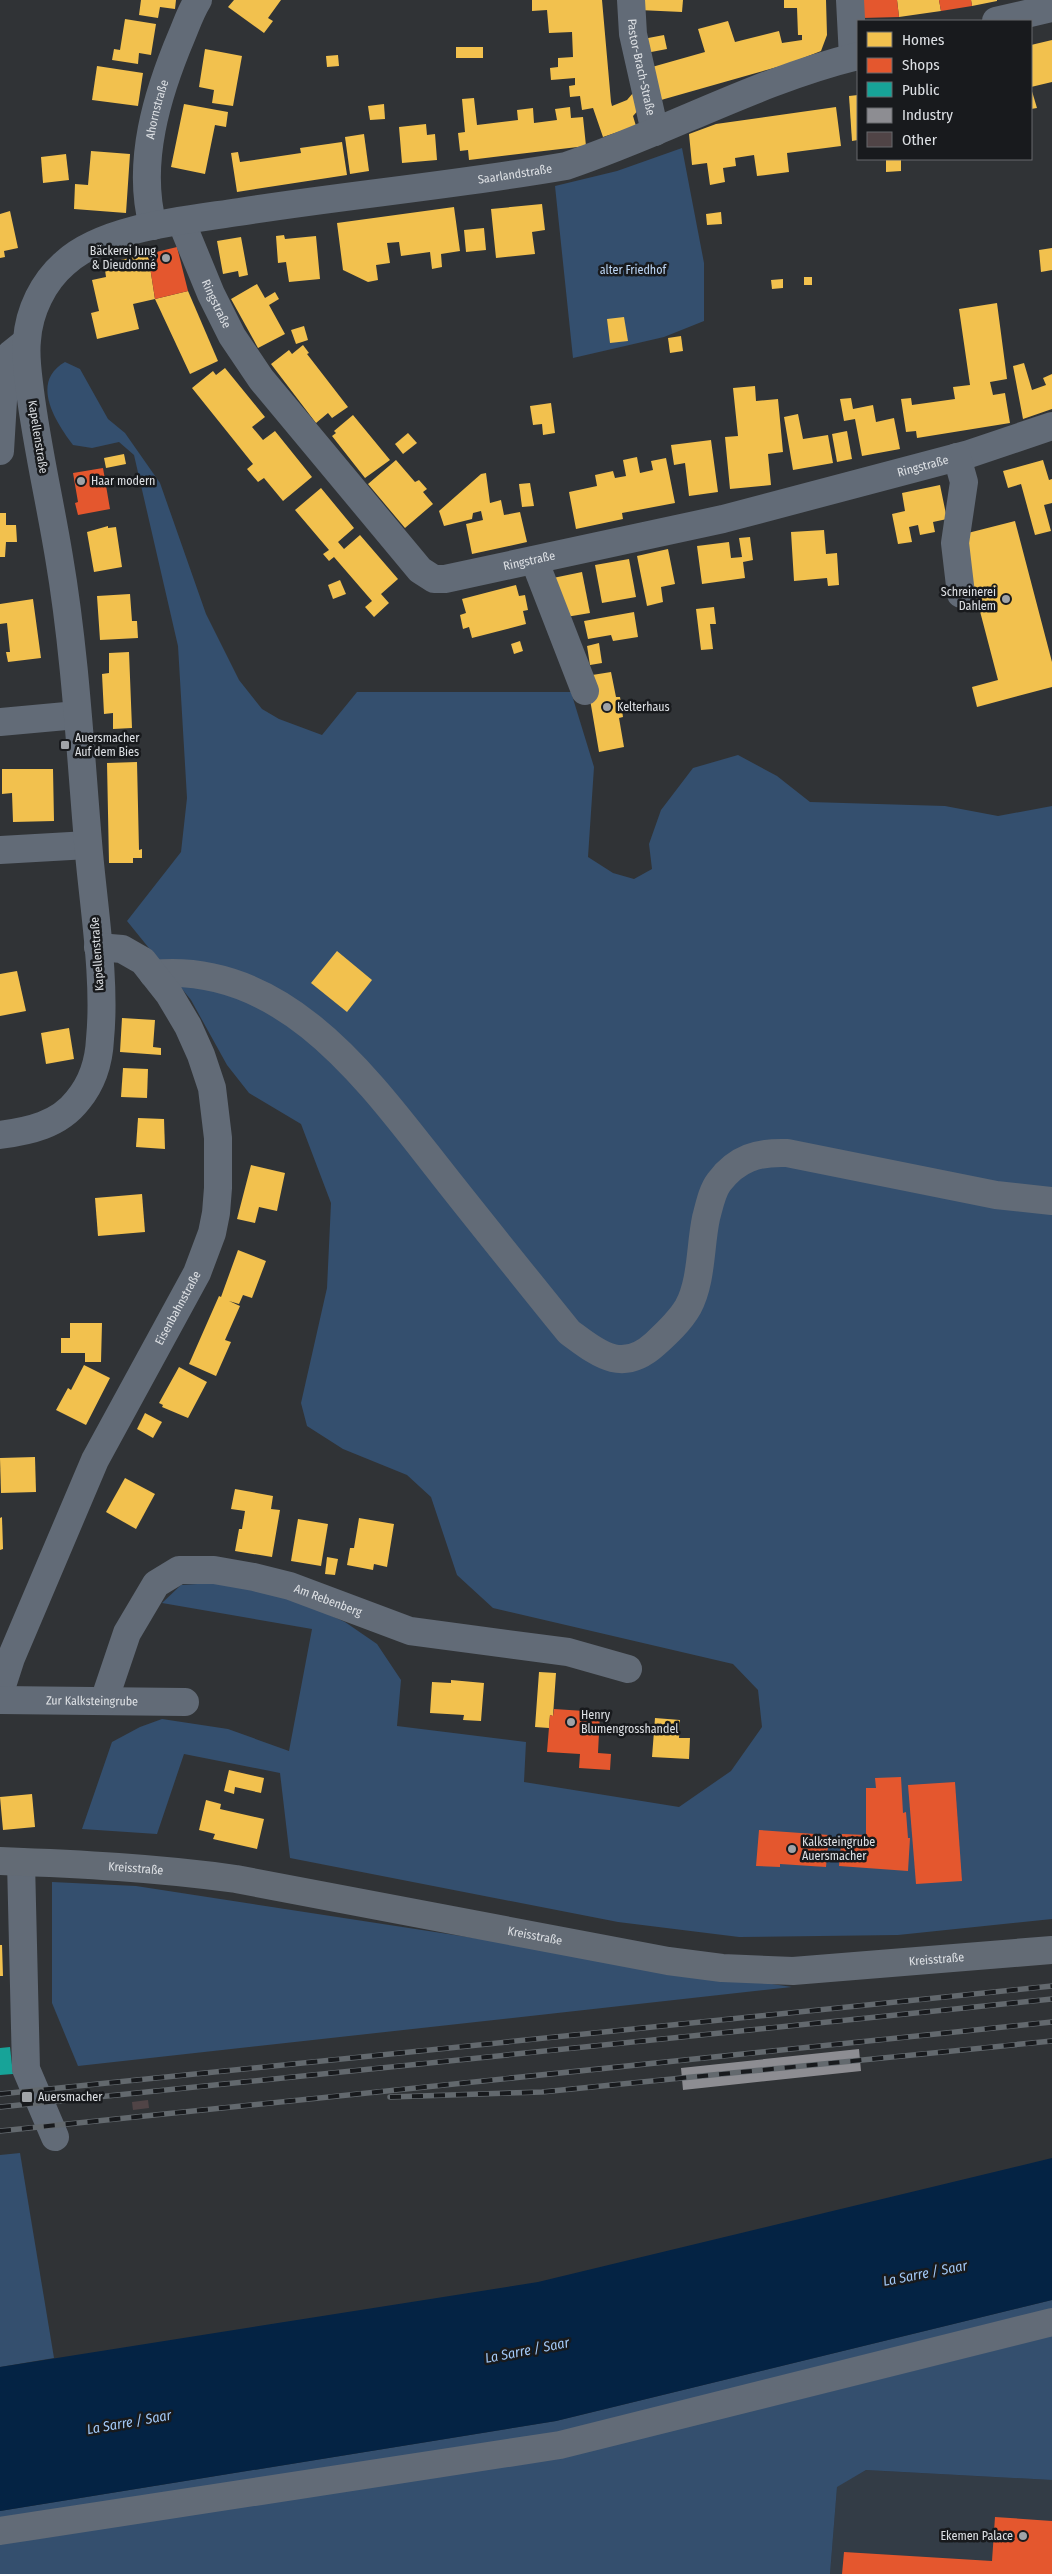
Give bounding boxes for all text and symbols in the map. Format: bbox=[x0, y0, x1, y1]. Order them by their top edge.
street label: Pastor-Brach-Straße bbox=[625, 18, 658, 117]
legend bbox=[857, 20, 1032, 160]
text: Homes bbox=[902, 31, 944, 49]
text: Shops bbox=[902, 56, 940, 74]
street label: Ahornstraße bbox=[143, 78, 171, 140]
text: Public bbox=[902, 81, 940, 99]
text: Industry bbox=[902, 106, 953, 124]
text: Other bbox=[902, 131, 938, 149]
street label: Saarlandstraße bbox=[477, 162, 553, 187]
place label: Bäckerei Jung & Dieudonné bbox=[90, 244, 156, 272]
marker: Bäckerei Jung & Dieudonné bbox=[160, 252, 172, 264]
park label: alter Friedhof bbox=[600, 263, 667, 277]
street label: Ringstraße bbox=[199, 277, 234, 331]
street label: Kapellenstraße bbox=[25, 399, 51, 475]
street label: Ringstraße bbox=[896, 453, 950, 480]
place label: Haar modern bbox=[91, 474, 155, 488]
marker: Haar modern bbox=[75, 475, 87, 487]
street label: Ringstraße bbox=[502, 548, 556, 573]
place label: Schreinerei Dahlem bbox=[941, 585, 996, 613]
marker: Schreinerei Dahlem bbox=[1000, 593, 1012, 605]
place label: Kelterhaus bbox=[617, 700, 670, 714]
marker: Kelterhaus bbox=[601, 701, 613, 713]
place label: Auersmacher Auf dem Bies bbox=[75, 731, 140, 759]
marker: Auersmacher Auf dem Bies bbox=[59, 739, 71, 751]
street label: Kapellenstraße bbox=[87, 916, 107, 991]
street label: Eisenbahnstraße bbox=[152, 1269, 204, 1347]
street label: Am Rebenberg bbox=[292, 1581, 364, 1619]
street label: Zur Kalksteingrube bbox=[46, 1693, 138, 1708]
place label: Henry Blumengrosshandel bbox=[581, 1708, 678, 1736]
marker: Henry Blumengrosshandel bbox=[565, 1716, 577, 1728]
place label: Kalksteingrube Auersmacher bbox=[802, 1835, 875, 1863]
marker: Kalksteingrube Auersmacher bbox=[786, 1843, 798, 1855]
street label: Kreisstraße bbox=[108, 1859, 164, 1878]
street label: Kreisstraße bbox=[506, 1924, 563, 1948]
street label: Kreisstraße bbox=[908, 1950, 965, 1969]
marker: Auersmacher bbox=[20, 2090, 34, 2104]
place label: Auersmacher bbox=[38, 2090, 103, 2104]
water label: La Sarre / Saar bbox=[881, 2257, 970, 2290]
water label: La Sarre / Saar bbox=[483, 2334, 572, 2367]
water label: La Sarre / Saar bbox=[85, 2406, 174, 2438]
place label: Ekemen Palace bbox=[940, 2529, 1013, 2543]
marker: Ekemen Palace bbox=[1017, 2530, 1029, 2542]

